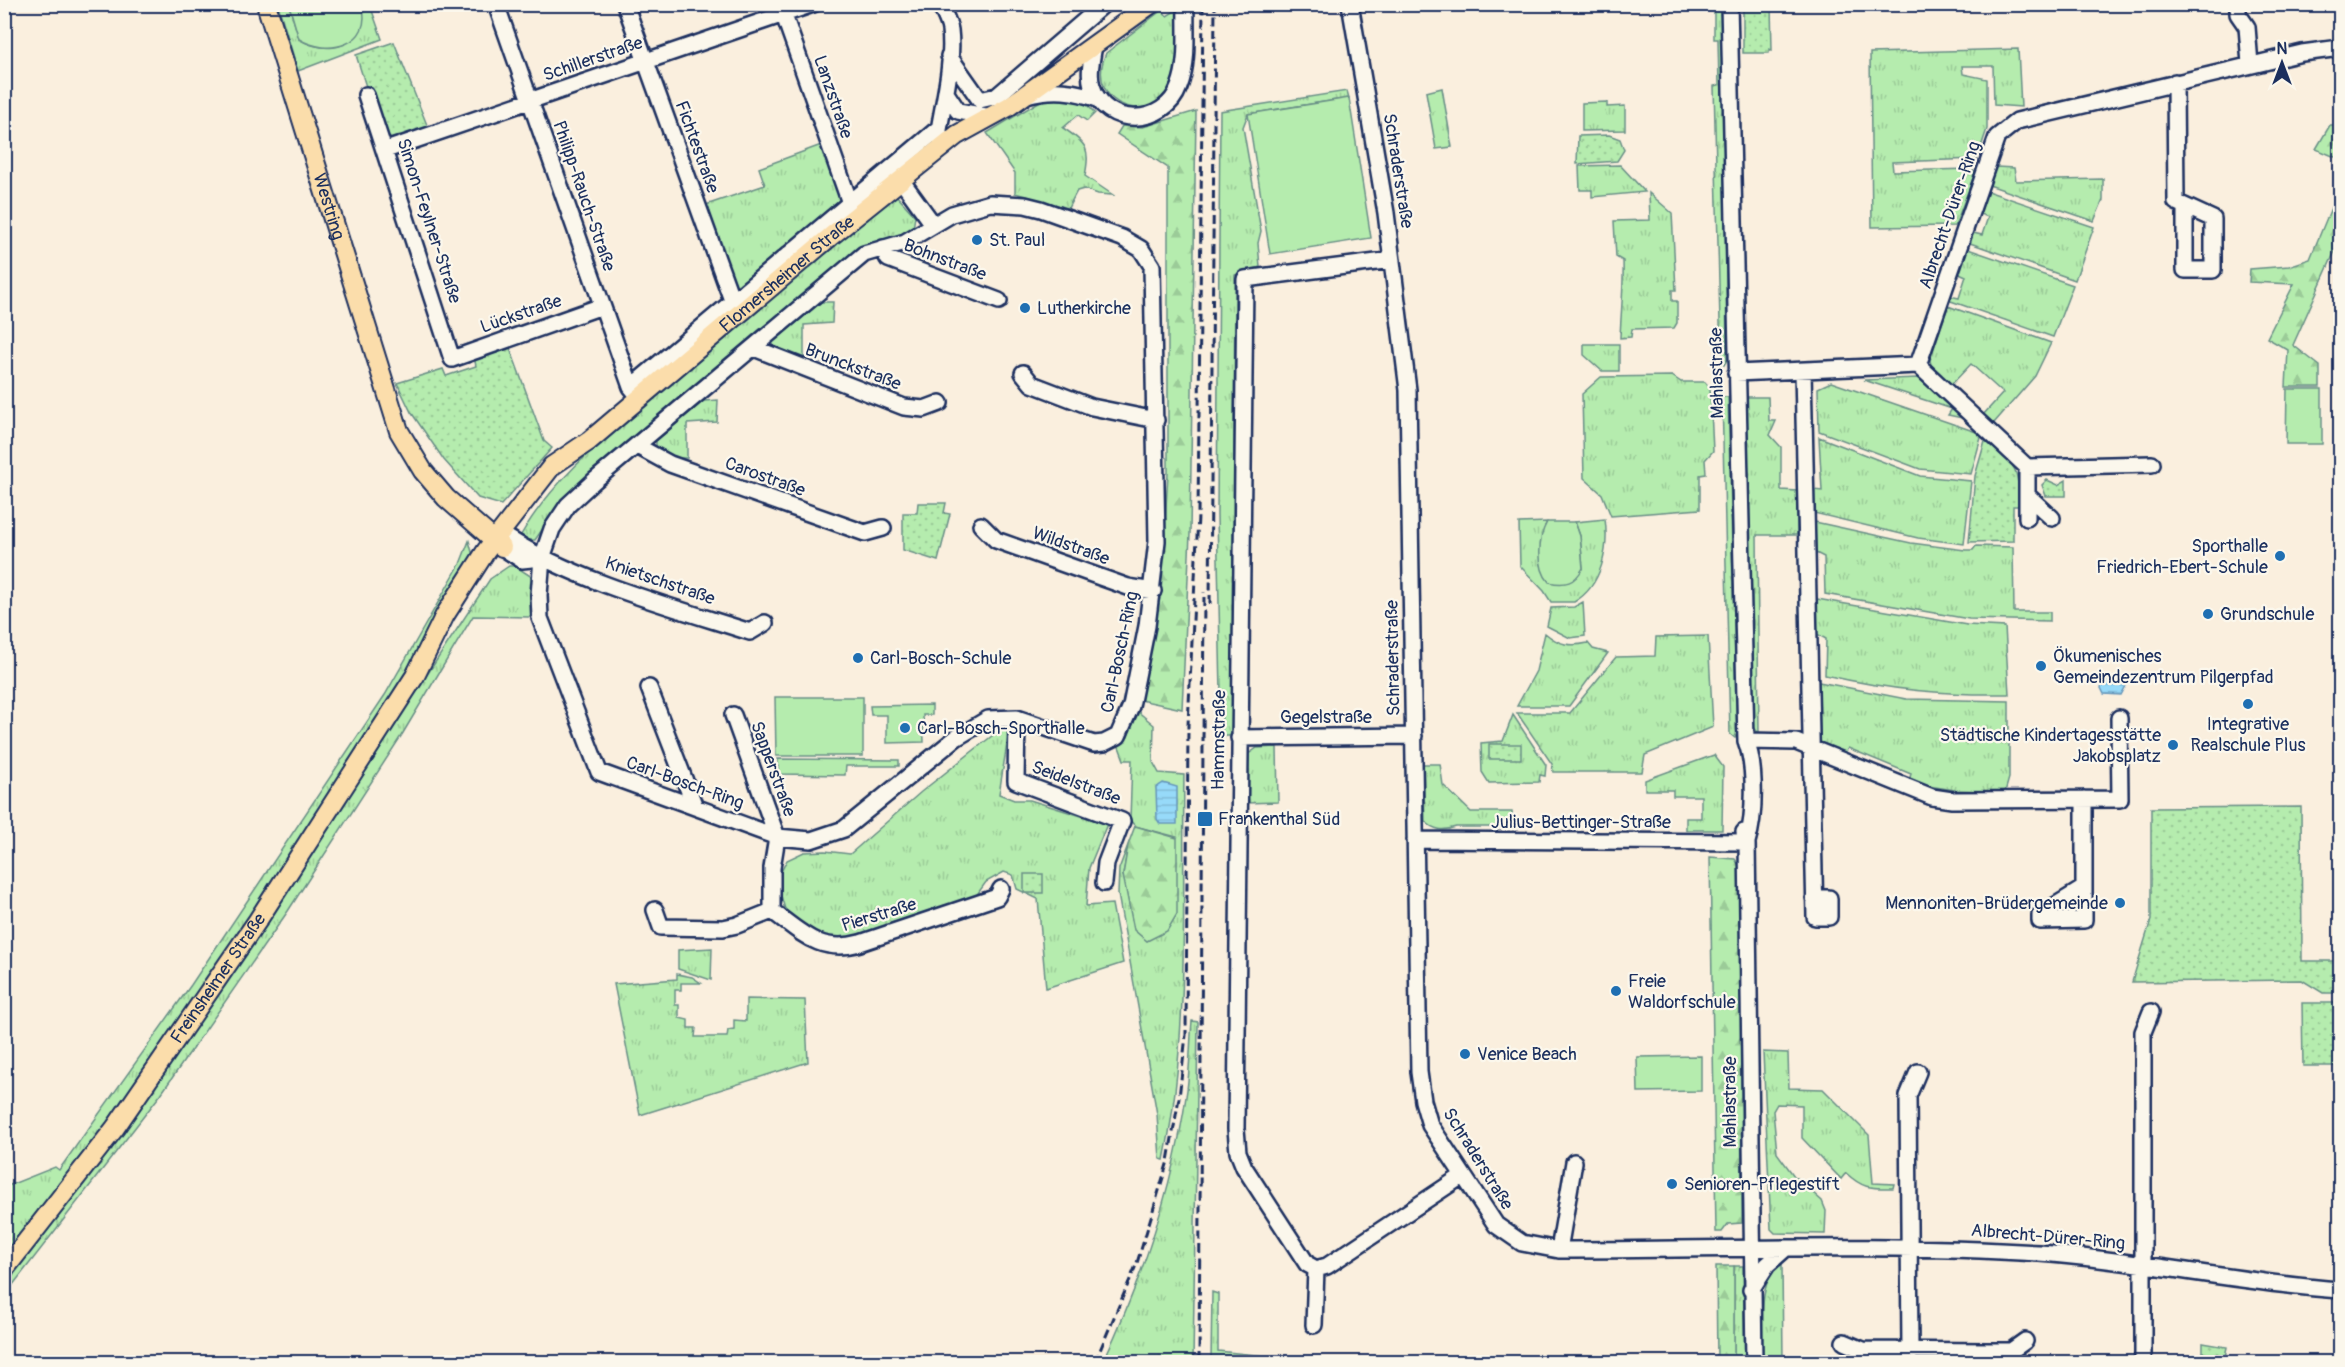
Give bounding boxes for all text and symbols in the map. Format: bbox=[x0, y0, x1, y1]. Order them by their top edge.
street label: Schillerstraße bbox=[540, 31, 646, 87]
north arrow bbox=[2252, 33, 2312, 93]
text: N bbox=[2277, 39, 2288, 59]
street label: Lanzstraße bbox=[808, 52, 858, 142]
street label: Fichtestraße bbox=[670, 98, 724, 196]
street label: Schraderstraße bbox=[1378, 112, 1418, 230]
street label: Philipp-Rauch-Straße bbox=[547, 118, 621, 274]
street label: Simon-Feylner-Straße bbox=[391, 136, 467, 307]
street label: Albrecht-Dürer-Ring bbox=[1914, 138, 1986, 292]
street label: Westring bbox=[308, 170, 350, 242]
street label: Flomersheimer Straße bbox=[714, 210, 859, 337]
place label: St. Paul bbox=[989, 229, 1045, 252]
marker: St. Paul bbox=[970, 233, 984, 247]
street label: Bohnstraße bbox=[900, 234, 990, 286]
street label: Lückstraße bbox=[477, 289, 565, 339]
place label: Lutherkirche bbox=[1037, 297, 1131, 320]
marker: Lutherkirche bbox=[1018, 301, 1032, 315]
street label: Mahlastraße bbox=[1705, 327, 1729, 419]
street label: Brunckstraße bbox=[802, 338, 905, 396]
street label: Carostraße bbox=[722, 452, 809, 502]
street label: Wildstraße bbox=[1029, 521, 1113, 571]
place label: Sporthalle Friedrich-Ebert-Schule bbox=[2096, 535, 2268, 579]
marker: Sporthalle Friedrich-Ebert-Schule bbox=[2273, 549, 2287, 563]
street label: Knietschstraße bbox=[602, 551, 718, 611]
street label: Carl-Bosch-Ring bbox=[1096, 589, 1144, 715]
street label: Schraderstraße bbox=[1380, 600, 1406, 716]
place label: Grundschule bbox=[2220, 603, 2314, 626]
marker: Grundschule bbox=[2201, 607, 2215, 621]
place label: Ökumenisches Gemeindezentrum Pilgerpfad bbox=[2053, 645, 2274, 689]
place label: Carl-Bosch-Schule bbox=[870, 647, 1011, 670]
marker: Carl-Bosch-Schule bbox=[851, 651, 865, 665]
marker: Ökumenisches Gemeindezentrum Pilgerpfad bbox=[2034, 659, 2048, 673]
street label: Hammstraße bbox=[1207, 690, 1231, 790]
marker: Integrative Realschule Plus bbox=[2241, 697, 2255, 711]
street label: Gegelstraße bbox=[1280, 706, 1372, 729]
place label: Integrative Realschule Plus bbox=[2190, 713, 2306, 757]
place label: Carl-Bosch-Sporthalle bbox=[917, 717, 1085, 740]
street label: Sapperstraße bbox=[745, 718, 801, 820]
marker: Carl-Bosch-Sporthalle bbox=[898, 721, 912, 735]
place label: Städtische Kindertagesstätte Jakobsplatz bbox=[1940, 724, 2161, 768]
marker: Städtische Kindertagesstätte Jakobsplatz bbox=[2166, 738, 2180, 752]
street label: Carl-Bosch-Ring bbox=[623, 751, 747, 815]
street label: Seidelstraße bbox=[1028, 756, 1124, 811]
place label: Frankenthal Süd bbox=[1218, 808, 1340, 831]
marker: Frankenthal Süd bbox=[1196, 810, 1214, 828]
street label: Julius-Bettinger-Straße bbox=[1491, 811, 1671, 834]
place label: Mennoniten-Brüdergemeinde bbox=[1885, 892, 2108, 915]
street label: Pierstraße bbox=[839, 893, 919, 937]
marker: Mennoniten-Brüdergemeinde bbox=[2113, 896, 2127, 910]
street label: Freinsheimer Straße bbox=[165, 909, 271, 1048]
place label: Freie Waldorfschule bbox=[1628, 970, 1736, 1014]
marker: Freie Waldorfschule bbox=[1609, 984, 1623, 998]
place label: Venice Beach bbox=[1477, 1043, 1577, 1066]
marker: Venice Beach bbox=[1458, 1047, 1472, 1061]
street label: Mahlastraße bbox=[1719, 1056, 1742, 1148]
street label: Schraderstraße bbox=[1438, 1104, 1519, 1214]
place label: Senioren-Pflegestift bbox=[1684, 1173, 1840, 1196]
marker: Senioren-Pflegestift bbox=[1665, 1177, 1679, 1191]
street label: Albrecht-Dürer-Ring bbox=[1970, 1219, 2126, 1255]

